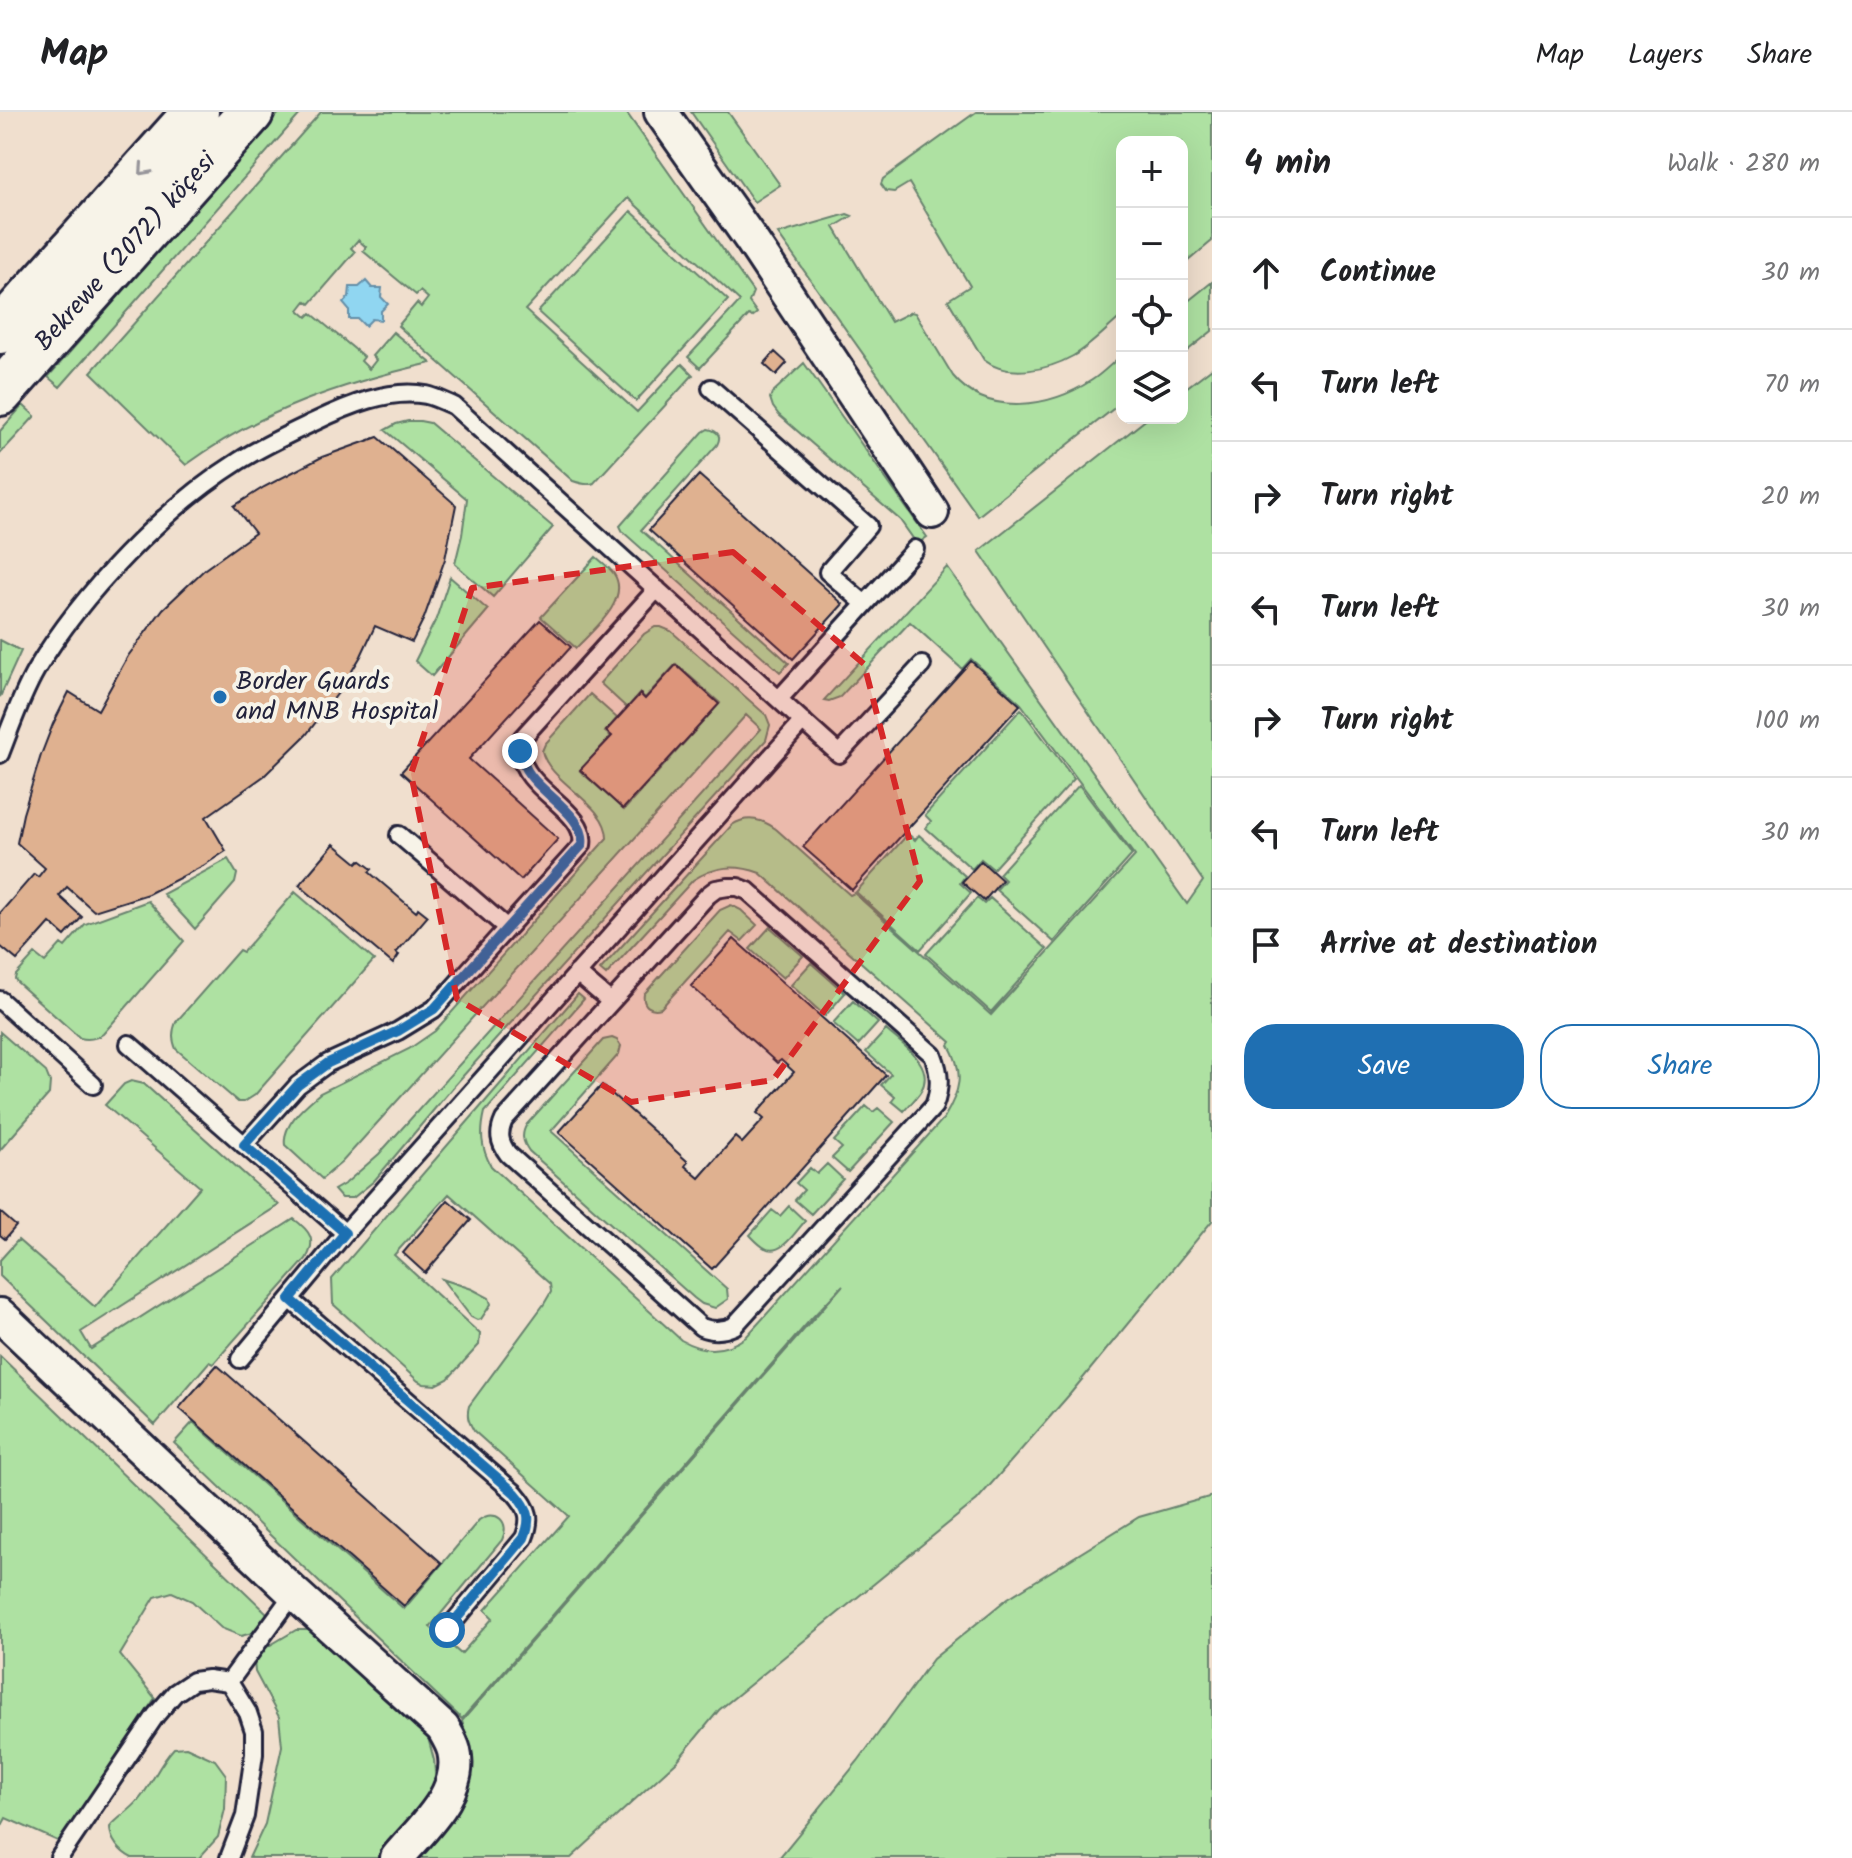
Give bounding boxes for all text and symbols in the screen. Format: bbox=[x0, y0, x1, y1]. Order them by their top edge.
text: Map bbox=[40, 25, 109, 85]
text: Map bbox=[1535, 33, 1584, 78]
text: Layers bbox=[1628, 33, 1703, 78]
text: Share bbox=[1747, 33, 1812, 78]
map controls bbox=[1116, 136, 1188, 424]
button: + bbox=[1116, 136, 1188, 208]
text: 4 min bbox=[1244, 137, 1331, 191]
street label: Bekrewe (2072) köçesi bbox=[25, 141, 229, 361]
text: Walk · 280 m bbox=[1667, 143, 1820, 185]
one-way arrow bbox=[139, 161, 153, 175]
button: − bbox=[1116, 208, 1188, 280]
text: Continue bbox=[1320, 249, 1436, 297]
icon: ahead bbox=[1244, 251, 1288, 295]
text: 30 m bbox=[1761, 252, 1820, 294]
button: locate bbox=[1116, 280, 1188, 352]
button: layers bbox=[1116, 352, 1188, 424]
text: Turn left bbox=[1320, 361, 1439, 409]
icon: left bbox=[1244, 363, 1288, 407]
text: 70 m bbox=[1764, 364, 1820, 406]
text: Turn right bbox=[1320, 473, 1453, 521]
icon: right bbox=[1244, 475, 1288, 519]
text: 20 m bbox=[1761, 476, 1820, 518]
text: Turn left bbox=[1320, 585, 1439, 633]
icon: left bbox=[1244, 587, 1288, 631]
text: 30 m bbox=[1761, 588, 1820, 630]
place label: Border Guards and MNB Hospital bbox=[236, 661, 438, 733]
marker: Border Guards and MNB Hospital bbox=[211, 688, 229, 706]
text: Turn right bbox=[1320, 697, 1453, 745]
icon: right bbox=[1244, 699, 1288, 743]
text: 100 m bbox=[1755, 700, 1820, 742]
route end bbox=[502, 733, 538, 769]
text: Turn left bbox=[1320, 809, 1439, 857]
icon: left bbox=[1244, 811, 1288, 855]
text: 30 m bbox=[1761, 812, 1820, 854]
text: Arrive at destination bbox=[1320, 921, 1597, 969]
icon: arrive bbox=[1244, 923, 1288, 967]
button: Save bbox=[1244, 1024, 1524, 1109]
button: Share bbox=[1540, 1024, 1820, 1109]
route start bbox=[429, 1612, 465, 1648]

